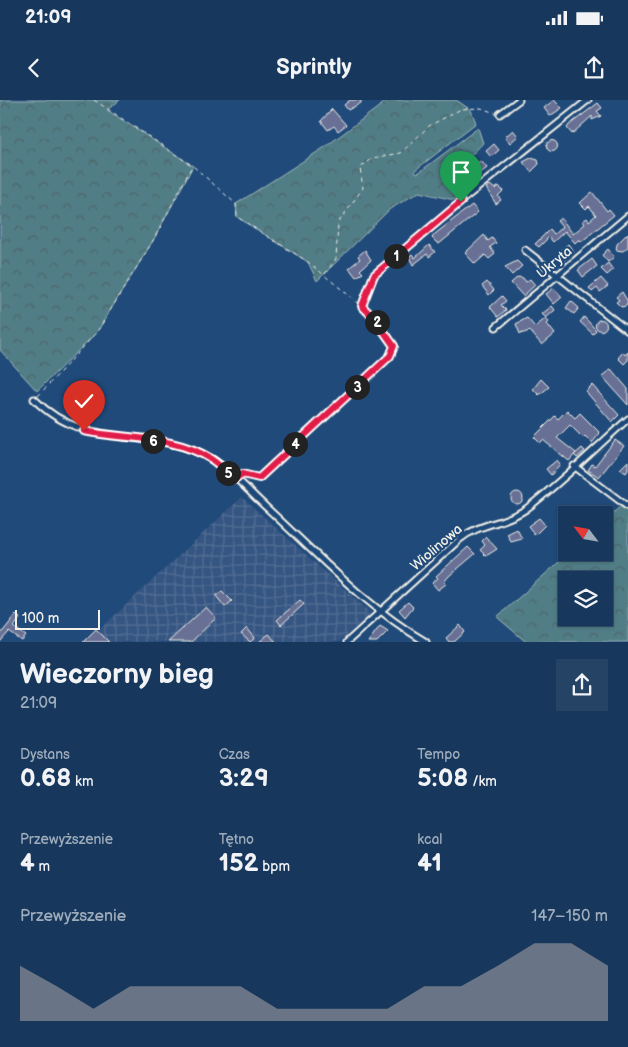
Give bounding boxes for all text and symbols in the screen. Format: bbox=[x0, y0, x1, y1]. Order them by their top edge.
text: 21:09 bbox=[25, 6, 72, 29]
icon: back bbox=[20, 54, 48, 82]
text: Sprintly bbox=[276, 54, 352, 81]
icon: share bbox=[580, 54, 608, 82]
pin bbox=[440, 151, 482, 202]
icon: arrive bbox=[447, 158, 475, 186]
street label: Ukryta bbox=[533, 243, 576, 282]
pin: 1 bbox=[384, 244, 408, 268]
text: 1 bbox=[394, 248, 399, 265]
pin: 2 bbox=[364, 310, 390, 334]
text: 2 bbox=[373, 314, 382, 331]
pin: 3 bbox=[344, 374, 370, 400]
text: 3 bbox=[353, 379, 362, 396]
pin bbox=[63, 380, 105, 431]
icon: check bbox=[70, 387, 98, 415]
pin: 6 bbox=[140, 428, 166, 454]
pin: 4 bbox=[282, 432, 308, 456]
text: 6 bbox=[149, 433, 158, 450]
text: 4 bbox=[291, 436, 300, 453]
pin: 5 bbox=[216, 460, 240, 486]
text: 5 bbox=[224, 465, 233, 482]
north arrow bbox=[558, 506, 612, 561]
map controls bbox=[558, 506, 613, 626]
street label: Wiolinowa bbox=[407, 520, 466, 574]
button: layers bbox=[558, 571, 613, 626]
scale bar bbox=[15, 607, 100, 630]
text: 100 m bbox=[22, 610, 59, 627]
text: Wieczorny bieg bbox=[20, 658, 214, 691]
button: share bbox=[556, 659, 608, 711]
text: 21:09 bbox=[20, 694, 57, 713]
text: Dystans bbox=[20, 746, 70, 763]
text: Czas bbox=[219, 746, 250, 763]
text: Tempo bbox=[417, 746, 460, 763]
text: 0.68 bbox=[20, 763, 71, 794]
text: 3:29 bbox=[219, 763, 269, 794]
text: 5:08 bbox=[417, 763, 468, 794]
text: km bbox=[71, 773, 93, 790]
text: /km bbox=[468, 773, 497, 790]
text: Przewyższenie bbox=[20, 831, 113, 848]
text: Tętno bbox=[219, 831, 254, 848]
text: kcal bbox=[417, 831, 442, 848]
text: 4 bbox=[20, 848, 35, 879]
text: 152 bbox=[219, 848, 259, 879]
text: 41 bbox=[417, 848, 442, 879]
text: m bbox=[35, 858, 50, 875]
text: bpm bbox=[259, 858, 290, 875]
text: Przewyższenie bbox=[20, 907, 126, 926]
text: 147–150 m bbox=[531, 907, 608, 926]

